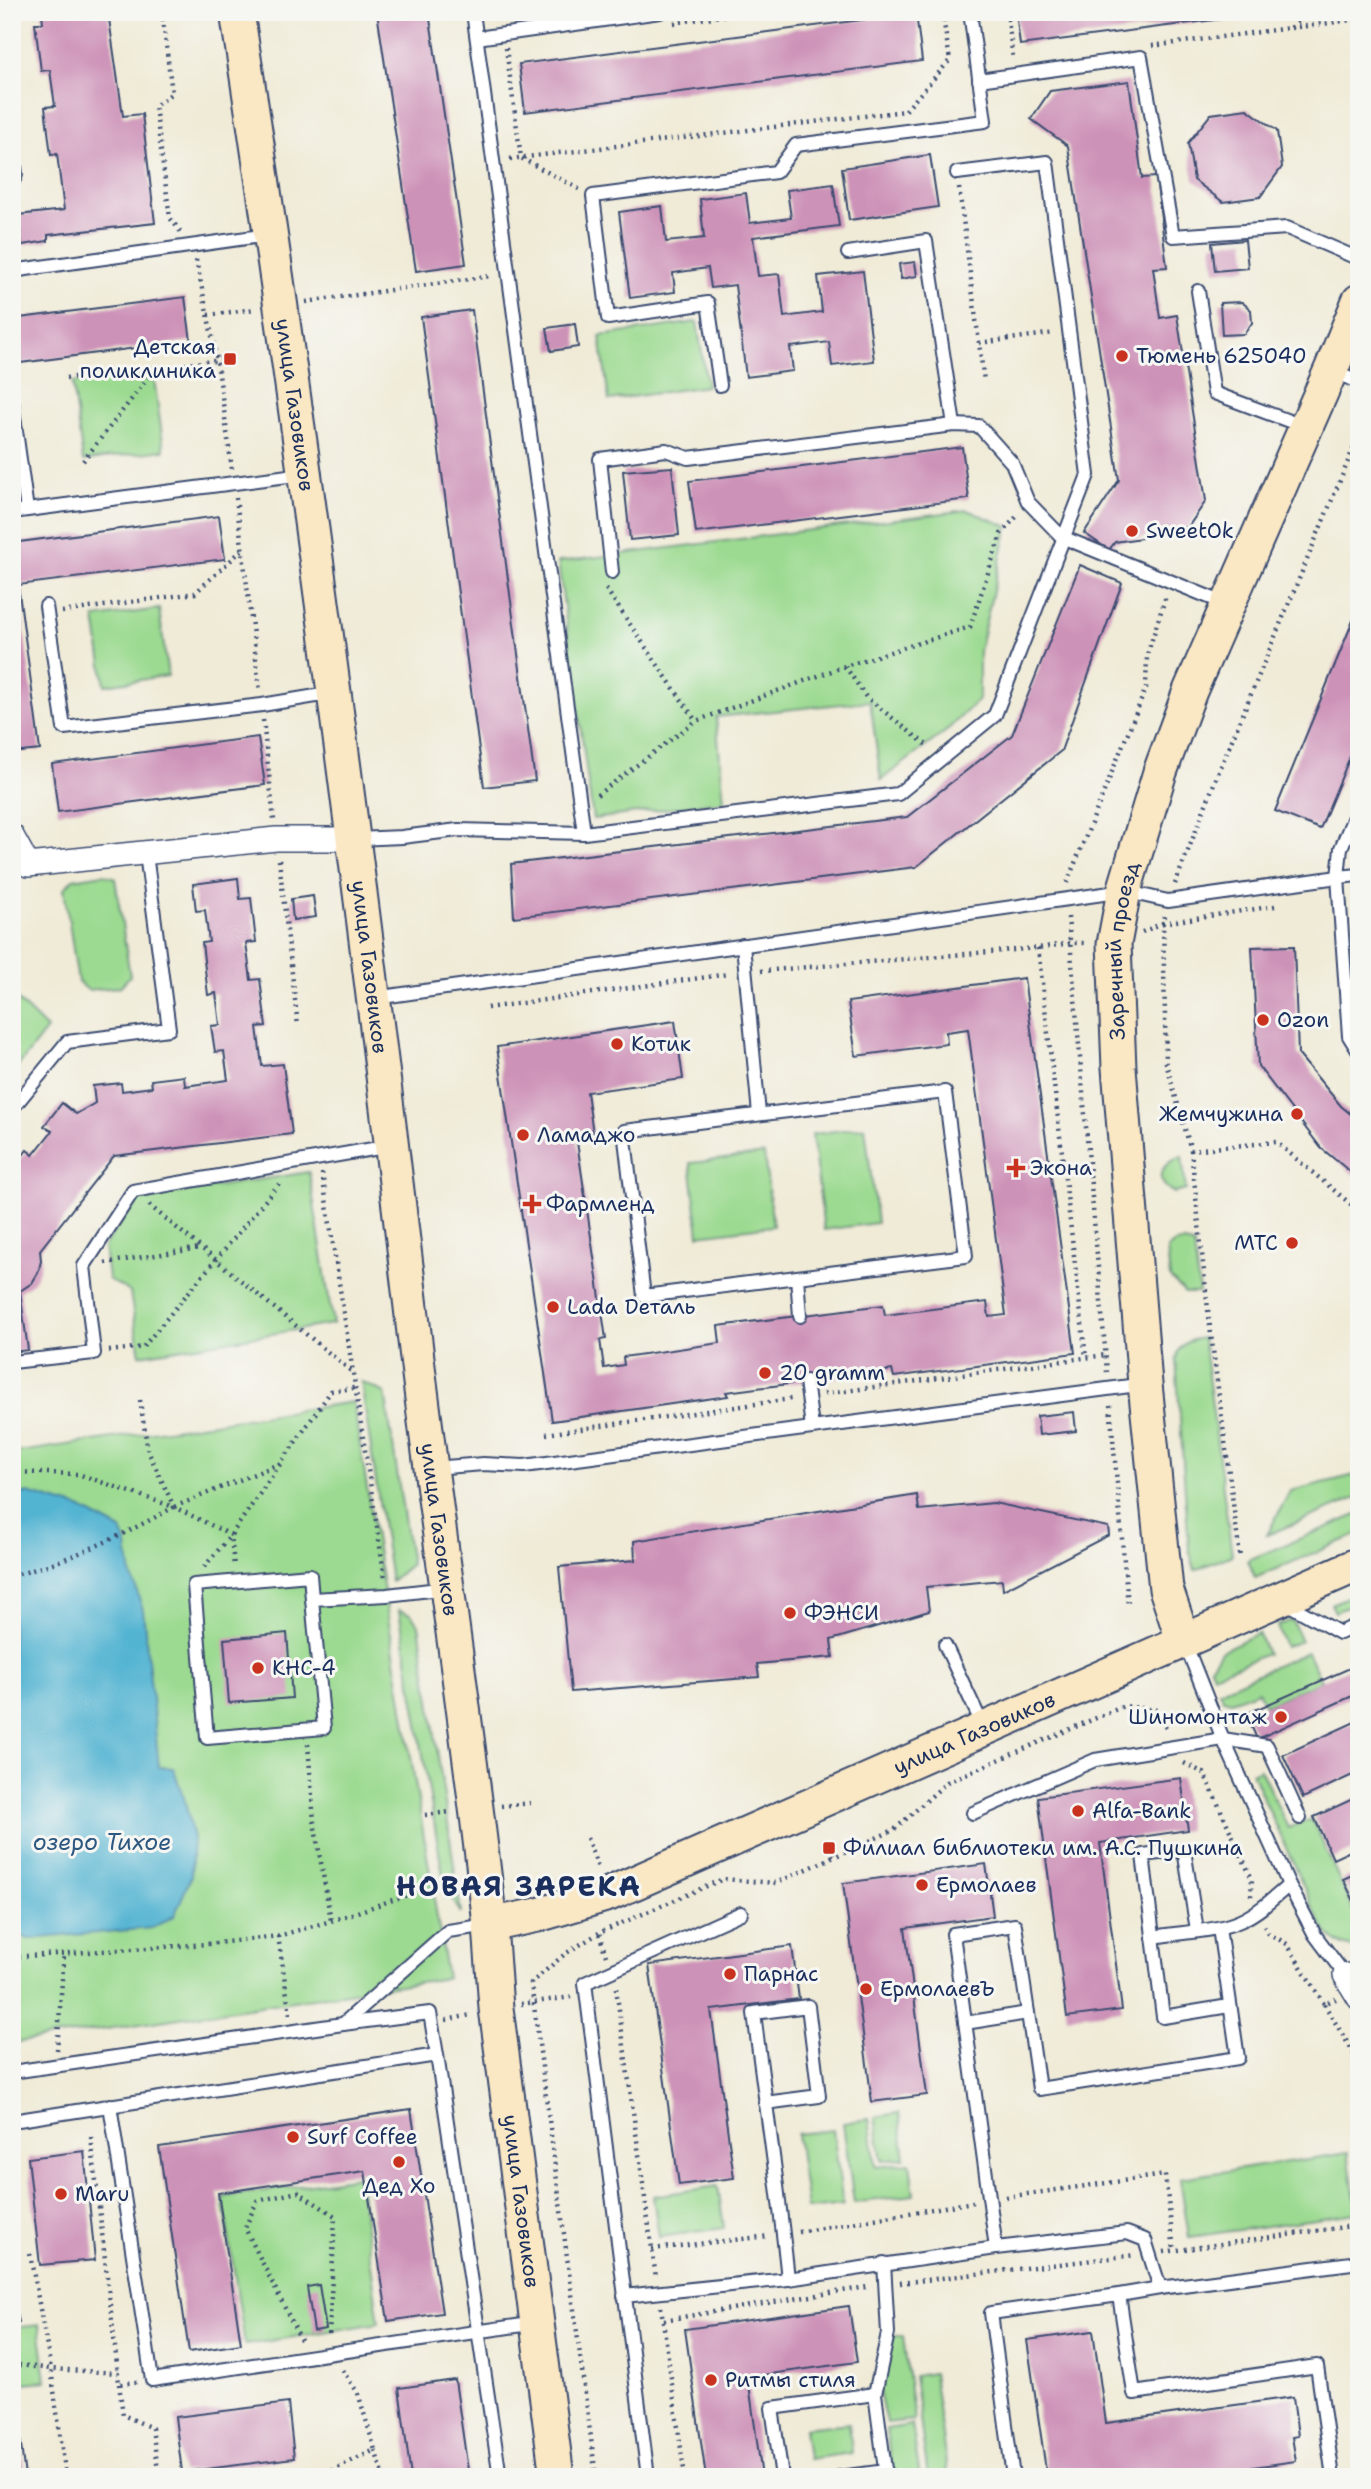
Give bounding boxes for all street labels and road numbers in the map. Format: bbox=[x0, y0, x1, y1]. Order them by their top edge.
street label: улица Газовиков bbox=[269, 316, 321, 493]
street label: Заречный проезд bbox=[1100, 858, 1146, 1041]
street label: улица Газовиков bbox=[345, 879, 394, 1055]
street label: улица Газовиков bbox=[414, 1441, 465, 1618]
street label: улица Газовиков bbox=[889, 1685, 1060, 1781]
street label: улица Газовиков bbox=[496, 2113, 546, 2289]

